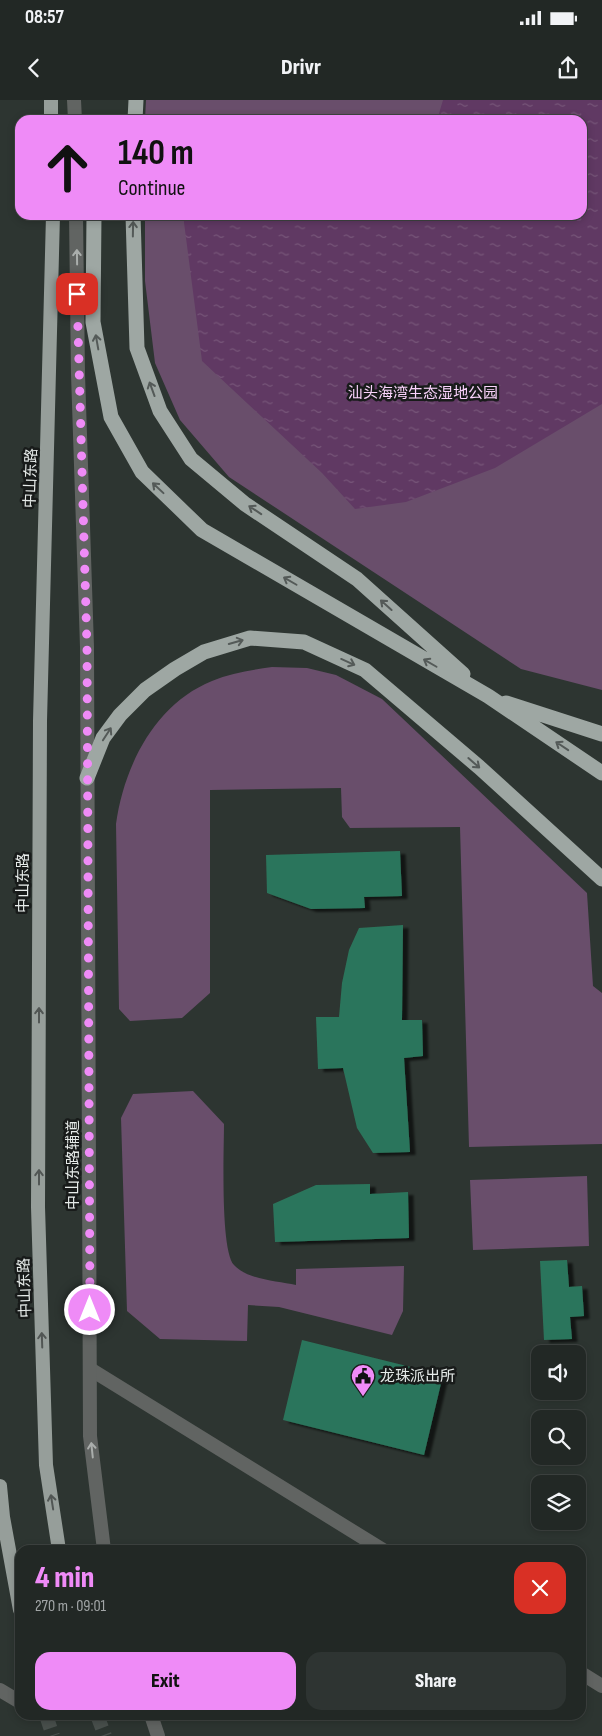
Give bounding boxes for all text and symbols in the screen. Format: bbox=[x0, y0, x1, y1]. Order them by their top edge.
text: 08:57 bbox=[25, 6, 64, 29]
icon: back bbox=[20, 54, 48, 82]
text: Drivr bbox=[281, 54, 321, 81]
icon: share bbox=[554, 54, 582, 82]
text: 140 m bbox=[118, 132, 194, 175]
icon: ahead bbox=[35, 135, 100, 200]
text: Continue bbox=[118, 175, 185, 202]
one-way arrow bbox=[128, 221, 138, 238]
one-way arrow bbox=[72, 250, 81, 266]
pin bbox=[56, 273, 98, 315]
icon: arrive bbox=[63, 280, 91, 308]
one-way arrow bbox=[92, 334, 101, 350]
one-way arrow bbox=[147, 382, 156, 397]
park label: 汕头海湾生态湿地公园 bbox=[348, 384, 498, 403]
street label: 中山东路 bbox=[20, 448, 42, 508]
one-way arrow bbox=[152, 482, 164, 494]
one-way arrow bbox=[248, 505, 262, 515]
one-way arrow bbox=[283, 575, 298, 585]
one-way arrow bbox=[380, 599, 393, 611]
one-way arrow bbox=[228, 637, 244, 647]
one-way arrow bbox=[424, 657, 438, 667]
one-way arrow bbox=[340, 658, 355, 667]
one-way arrow bbox=[102, 727, 112, 741]
one-way arrow bbox=[555, 741, 569, 751]
one-way arrow bbox=[467, 758, 480, 769]
street label: 中山东路 bbox=[14, 853, 33, 913]
one-way arrow bbox=[34, 1007, 44, 1024]
street label: 中山东路辅道 bbox=[64, 1120, 83, 1210]
one-way arrow bbox=[34, 1170, 43, 1186]
street label: 中山东路 bbox=[14, 1258, 36, 1318]
position arrow bbox=[63, 1283, 115, 1335]
one-way arrow bbox=[38, 1332, 47, 1348]
map controls bbox=[531, 1345, 586, 1530]
button: sound bbox=[531, 1345, 586, 1400]
public building icon: 龙珠派出所 bbox=[350, 1363, 376, 1397]
place label: 龙珠派出所 bbox=[380, 1367, 455, 1386]
button: search bbox=[531, 1410, 586, 1465]
one-way arrow bbox=[87, 1442, 97, 1458]
button: layers bbox=[531, 1475, 586, 1530]
one-way arrow bbox=[47, 1494, 57, 1510]
text: 4 min bbox=[35, 1560, 94, 1596]
button: close bbox=[514, 1562, 566, 1614]
text: 270 m · 09:01 bbox=[35, 1597, 106, 1616]
button: Exit bbox=[35, 1652, 296, 1710]
button: Share bbox=[306, 1652, 566, 1710]

